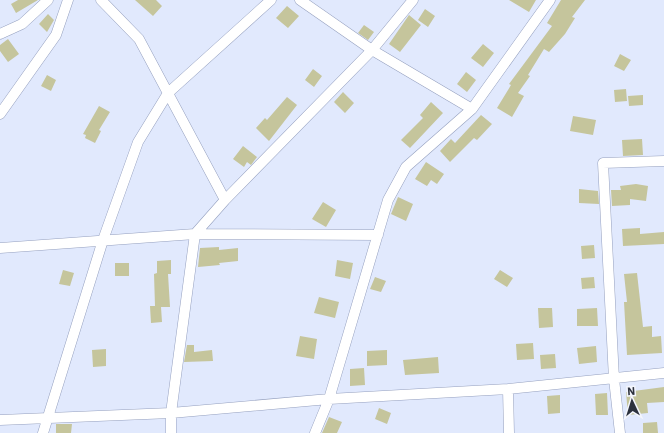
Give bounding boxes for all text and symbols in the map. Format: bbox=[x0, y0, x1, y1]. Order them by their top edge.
north arrow bbox=[612, 381, 652, 421]
text: N bbox=[627, 384, 636, 398]

